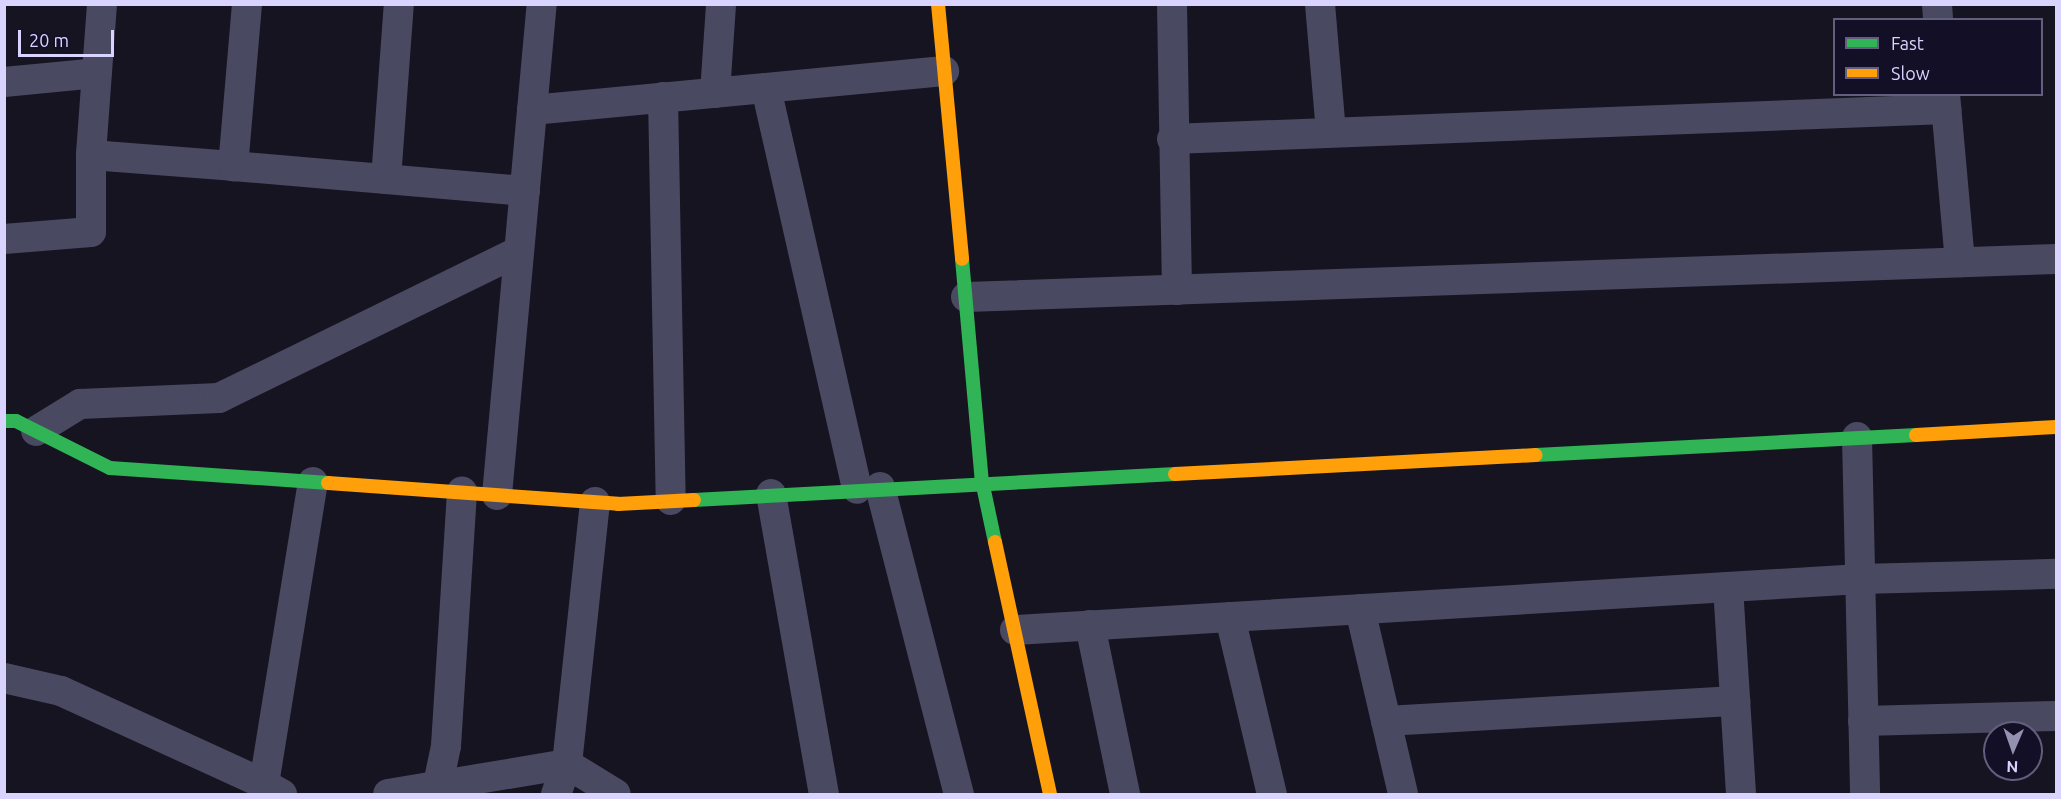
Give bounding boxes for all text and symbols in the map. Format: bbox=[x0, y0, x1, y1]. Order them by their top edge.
scale bar bbox=[21, 18, 117, 56]
legend bbox=[1833, 18, 2043, 96]
text: 20 m bbox=[29, 30, 69, 50]
text: Fast bbox=[1891, 33, 1924, 53]
text: Slow bbox=[1891, 63, 1930, 83]
north arrow bbox=[1983, 721, 2043, 781]
text: N bbox=[2006, 758, 2019, 776]

